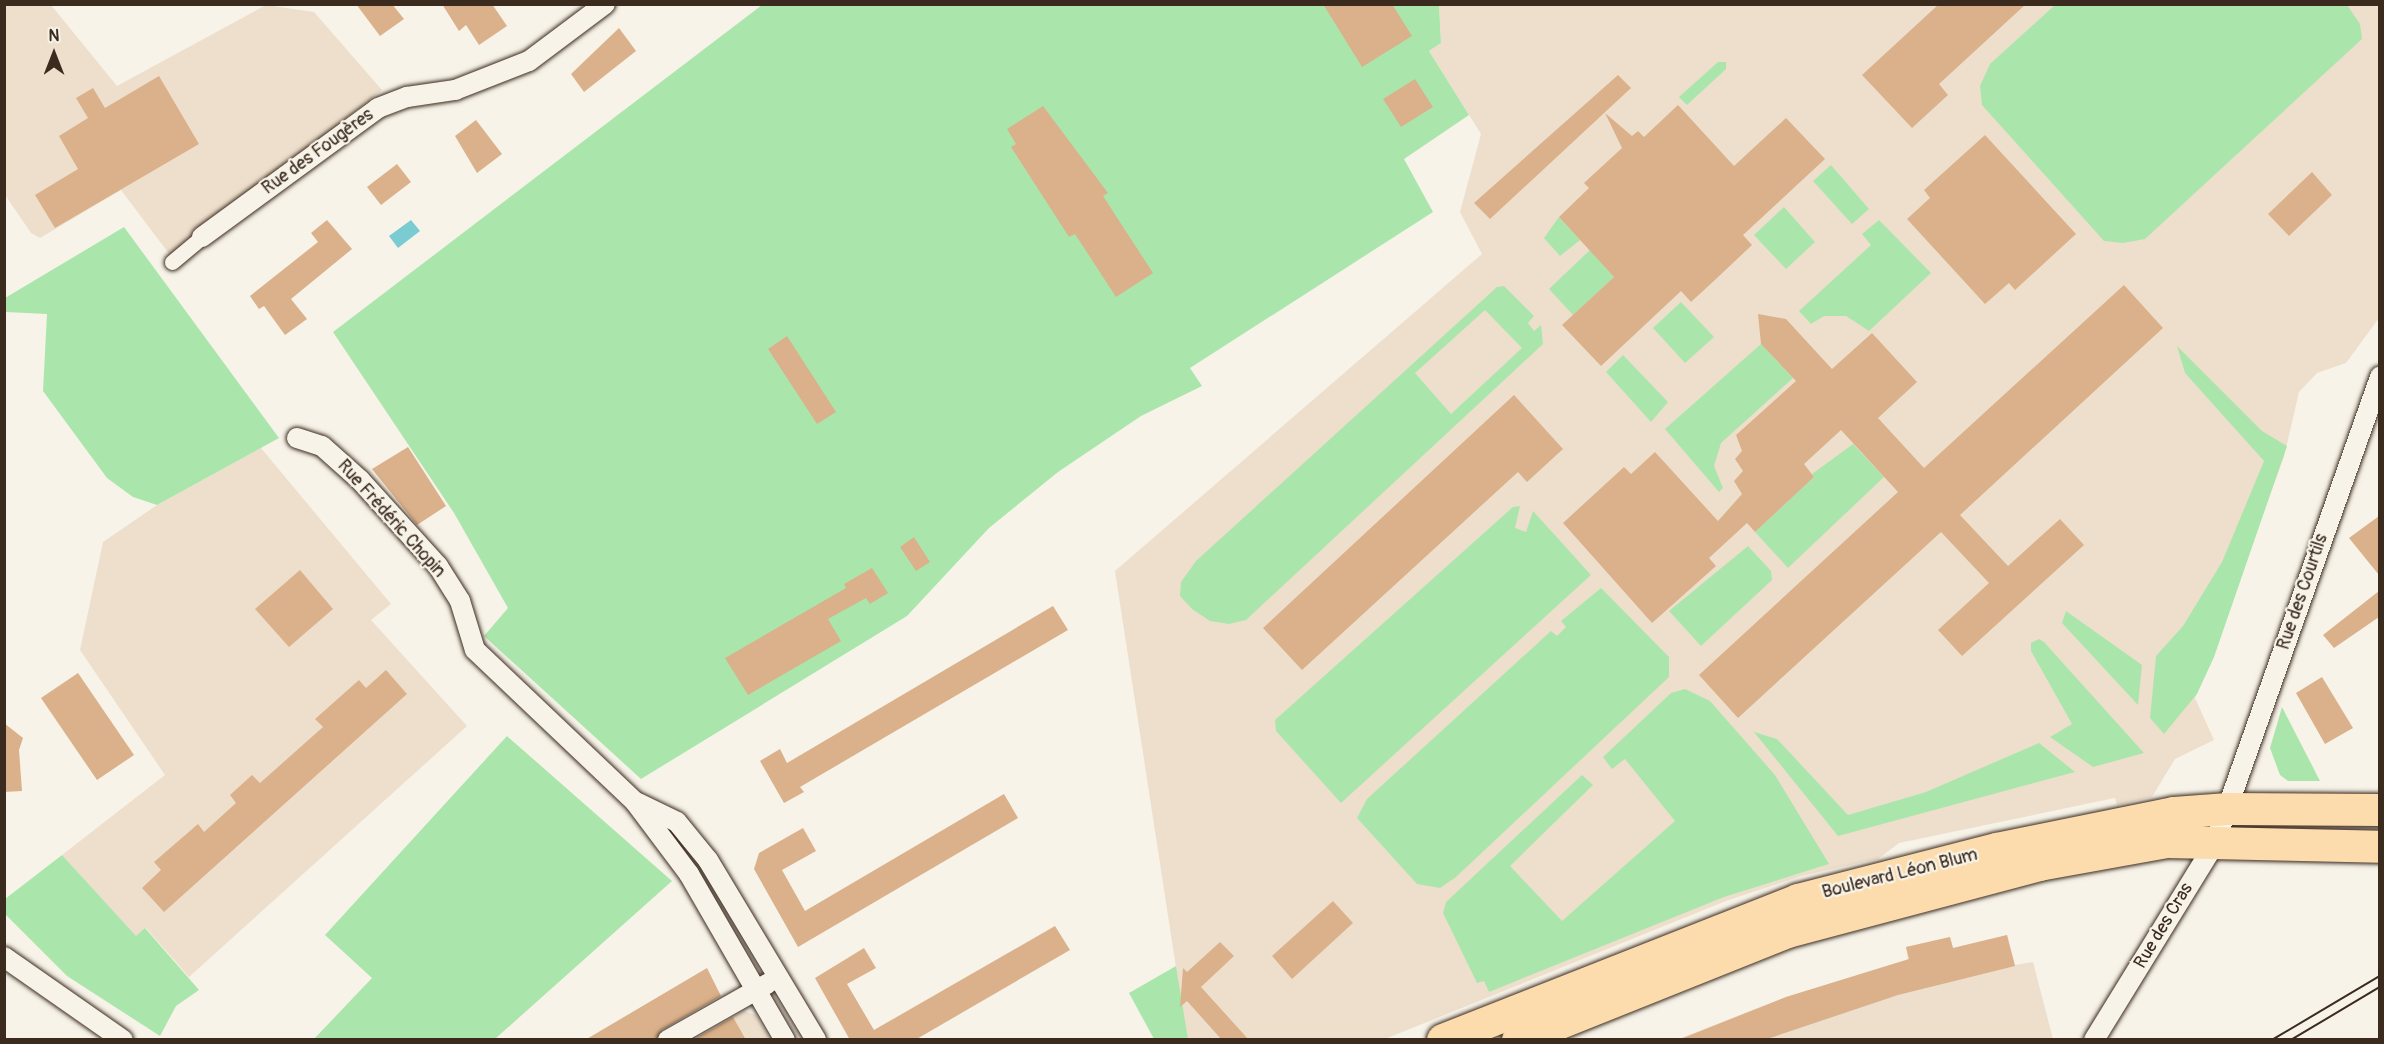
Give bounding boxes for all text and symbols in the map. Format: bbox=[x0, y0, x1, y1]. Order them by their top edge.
north arrow bbox=[24, 24, 84, 84]
text: N bbox=[49, 26, 59, 46]
street label: Rue des Fougères bbox=[258, 104, 378, 200]
street label: Rue Frédéric Chopin bbox=[332, 456, 450, 582]
street label: Rue des Courtils bbox=[2273, 531, 2333, 653]
street label: Boulevard Léon Blum bbox=[1820, 844, 1980, 904]
street label: Rue des Cras bbox=[2130, 879, 2198, 973]

